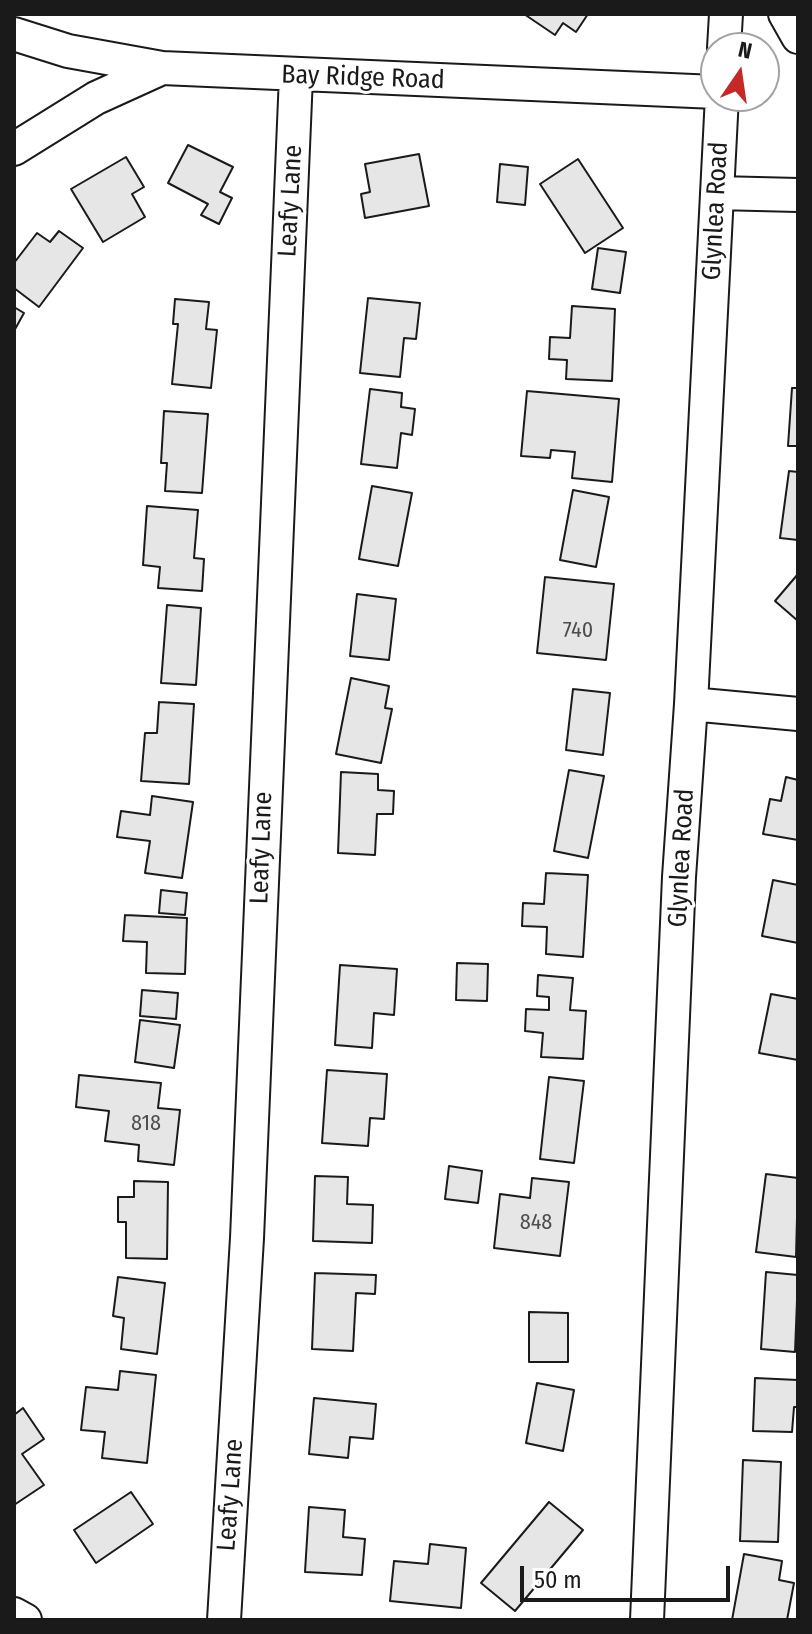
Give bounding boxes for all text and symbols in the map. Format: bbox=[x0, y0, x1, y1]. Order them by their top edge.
north arrow bbox=[700, 32, 780, 112]
text: N bbox=[736, 35, 755, 65]
street label: Bay Ridge Road bbox=[281, 60, 445, 96]
street label: Glynlea Road bbox=[697, 141, 735, 281]
street label: Leafy Lane bbox=[272, 144, 310, 258]
house number: 740 bbox=[563, 618, 593, 644]
street label: Glynlea Road bbox=[663, 788, 701, 928]
street label: Leafy Lane bbox=[244, 791, 280, 905]
house number: 818 bbox=[131, 1111, 161, 1137]
house number: 848 bbox=[520, 1210, 552, 1236]
street label: Leafy Lane bbox=[212, 1438, 250, 1552]
scale bar bbox=[524, 1550, 734, 1600]
text: 50 m bbox=[534, 1566, 582, 1594]

